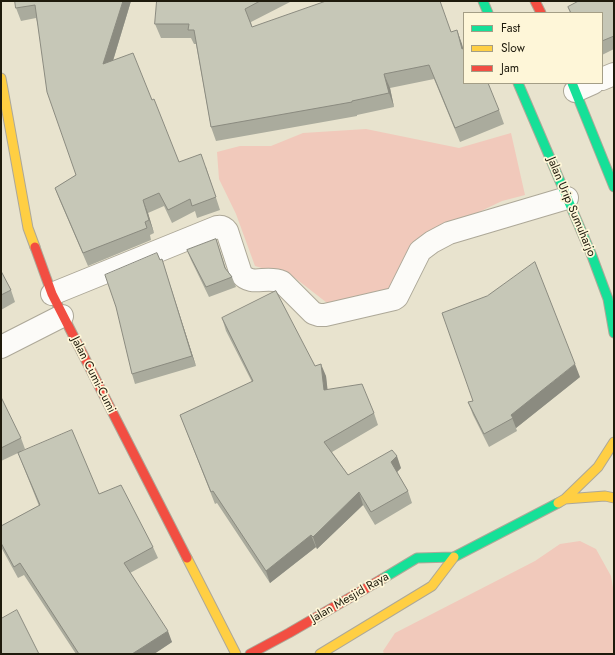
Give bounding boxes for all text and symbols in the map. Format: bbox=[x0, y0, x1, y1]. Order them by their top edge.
legend bbox=[463, 12, 603, 84]
text: Fast bbox=[501, 19, 520, 37]
text: Slow bbox=[501, 39, 525, 57]
text: Jam bbox=[501, 59, 519, 77]
street label: Jalan Urip Sumuharjo bbox=[544, 155, 598, 259]
street label: Jalan Cumi-Cumi bbox=[68, 334, 118, 416]
street label: Jalan Mesjid Raya bbox=[308, 570, 392, 626]

